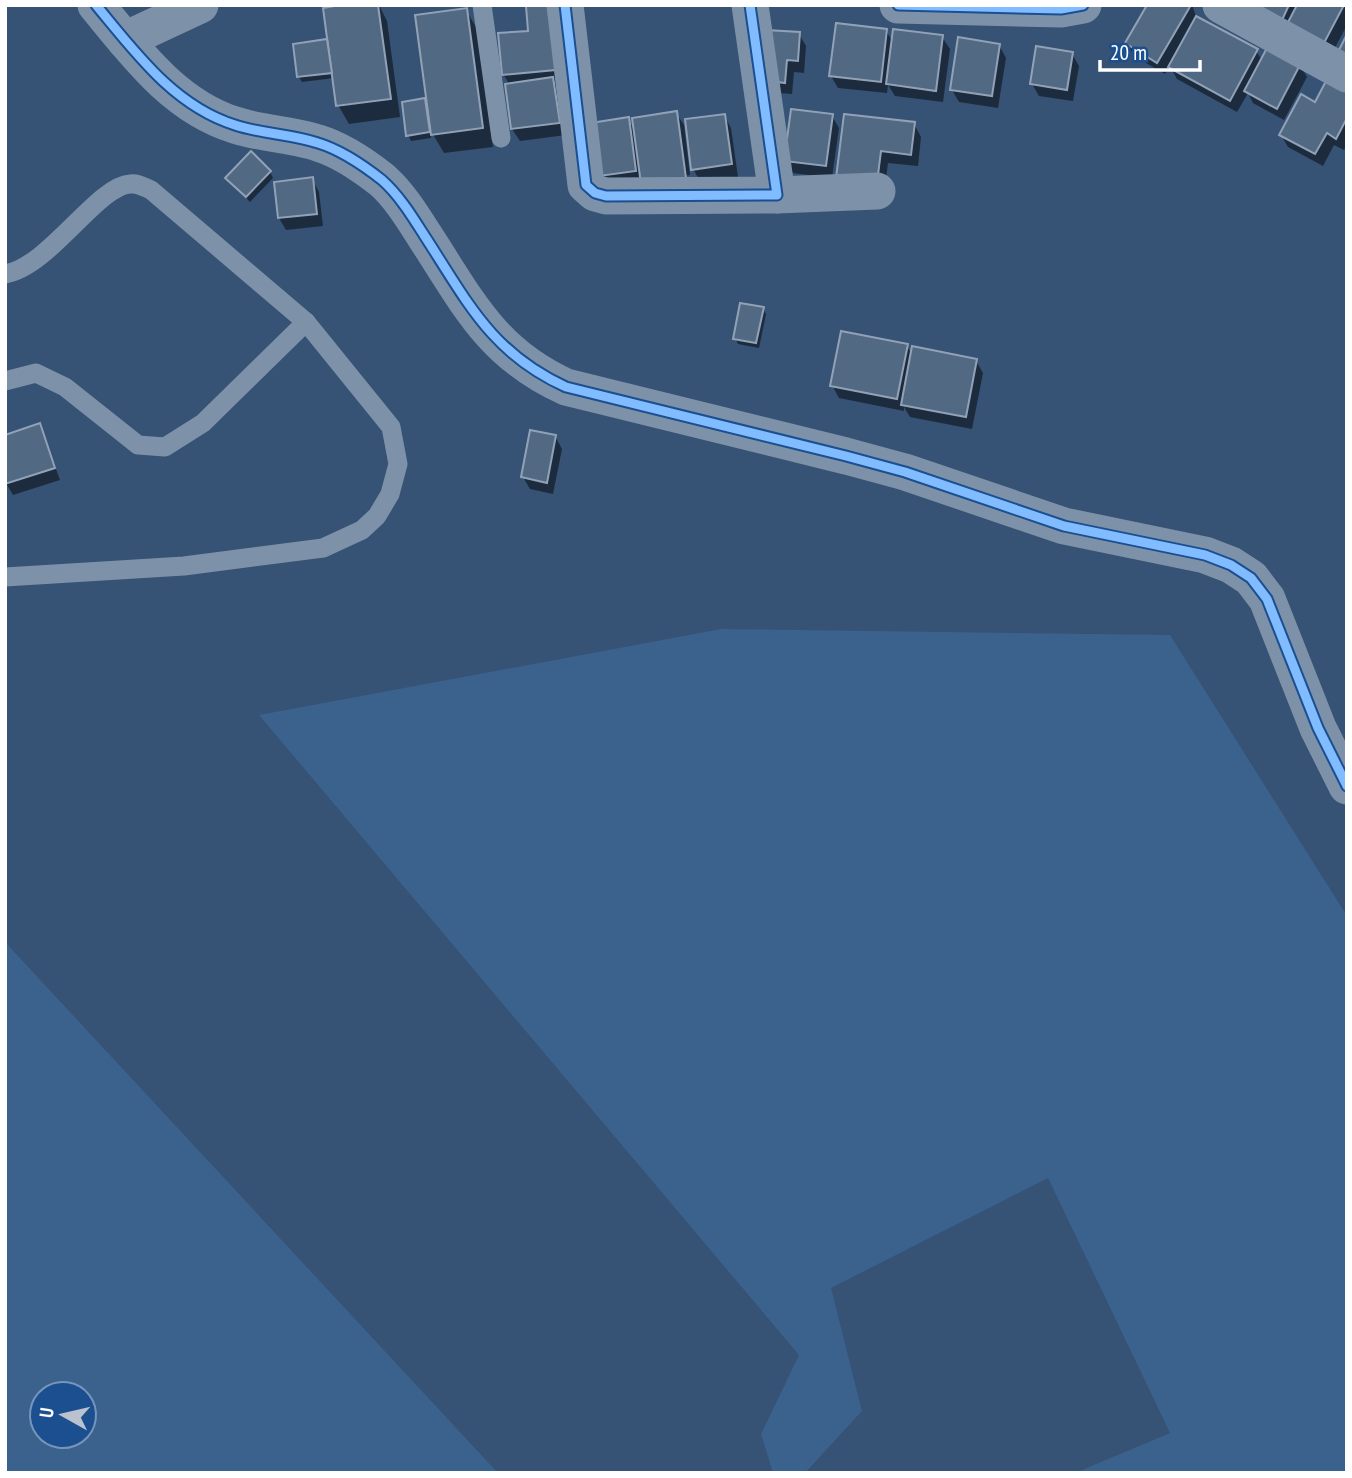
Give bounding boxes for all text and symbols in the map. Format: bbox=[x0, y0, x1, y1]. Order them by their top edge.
scale bar bbox=[1100, 28, 1200, 72]
text: 20 m bbox=[1110, 39, 1147, 66]
north arrow bbox=[28, 1380, 98, 1450]
text: U bbox=[34, 1406, 59, 1419]

